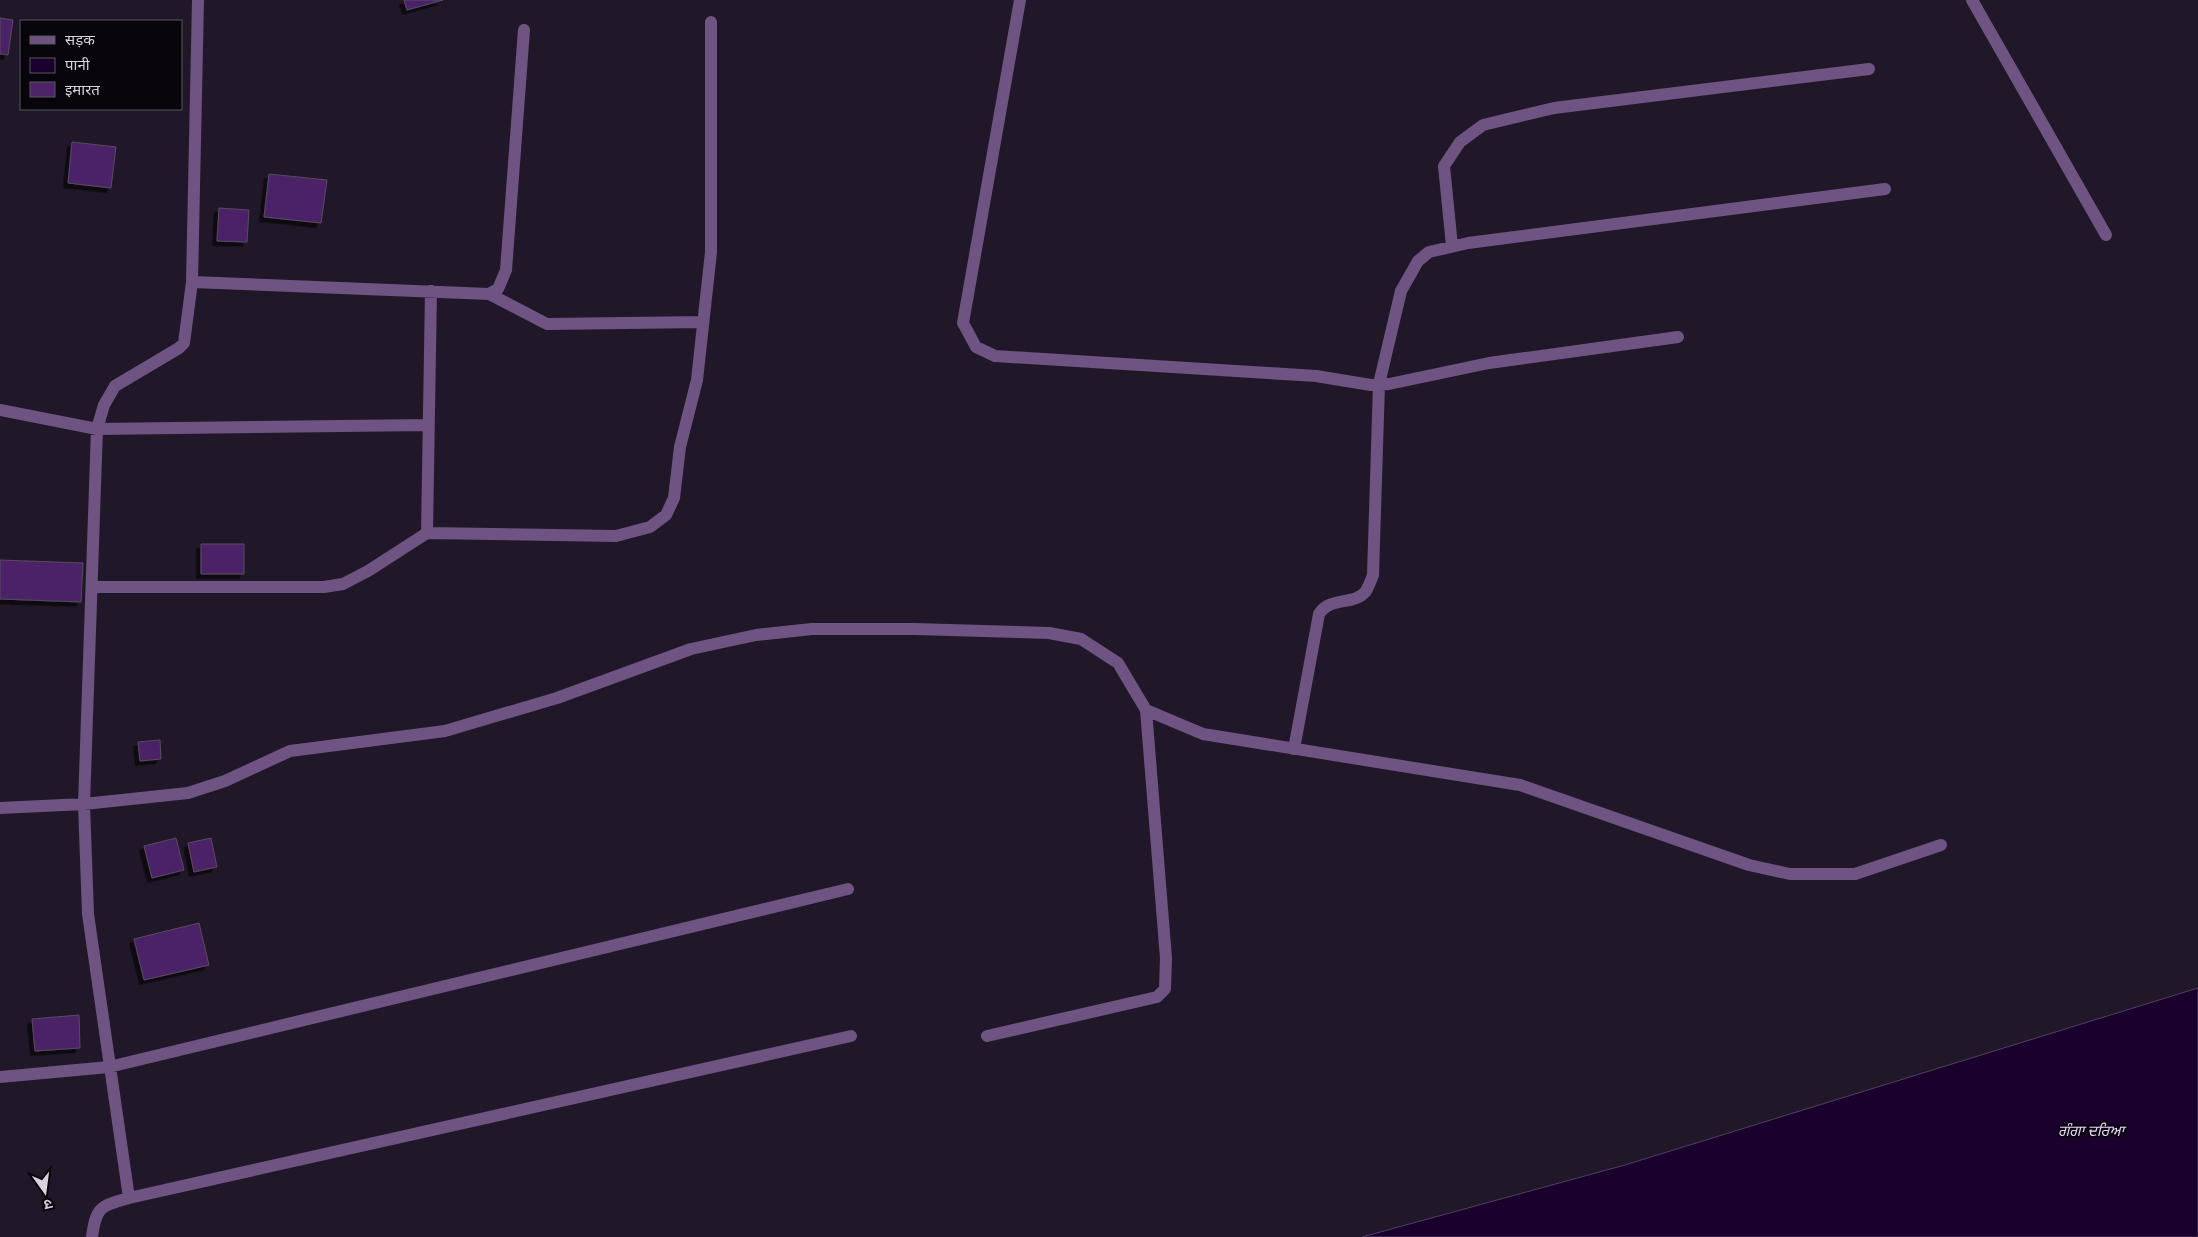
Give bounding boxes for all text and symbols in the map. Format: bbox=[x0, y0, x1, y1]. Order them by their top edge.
legend bbox=[20, 20, 182, 110]
text: सड़क bbox=[65, 31, 95, 49]
text: पानी bbox=[65, 56, 91, 74]
text: इमारत bbox=[65, 81, 100, 99]
water label: ਗੰਗਾ ਦਰਿਆ bbox=[2058, 1122, 2127, 1140]
north arrow bbox=[20, 1167, 70, 1217]
text: उ bbox=[41, 1195, 54, 1214]

